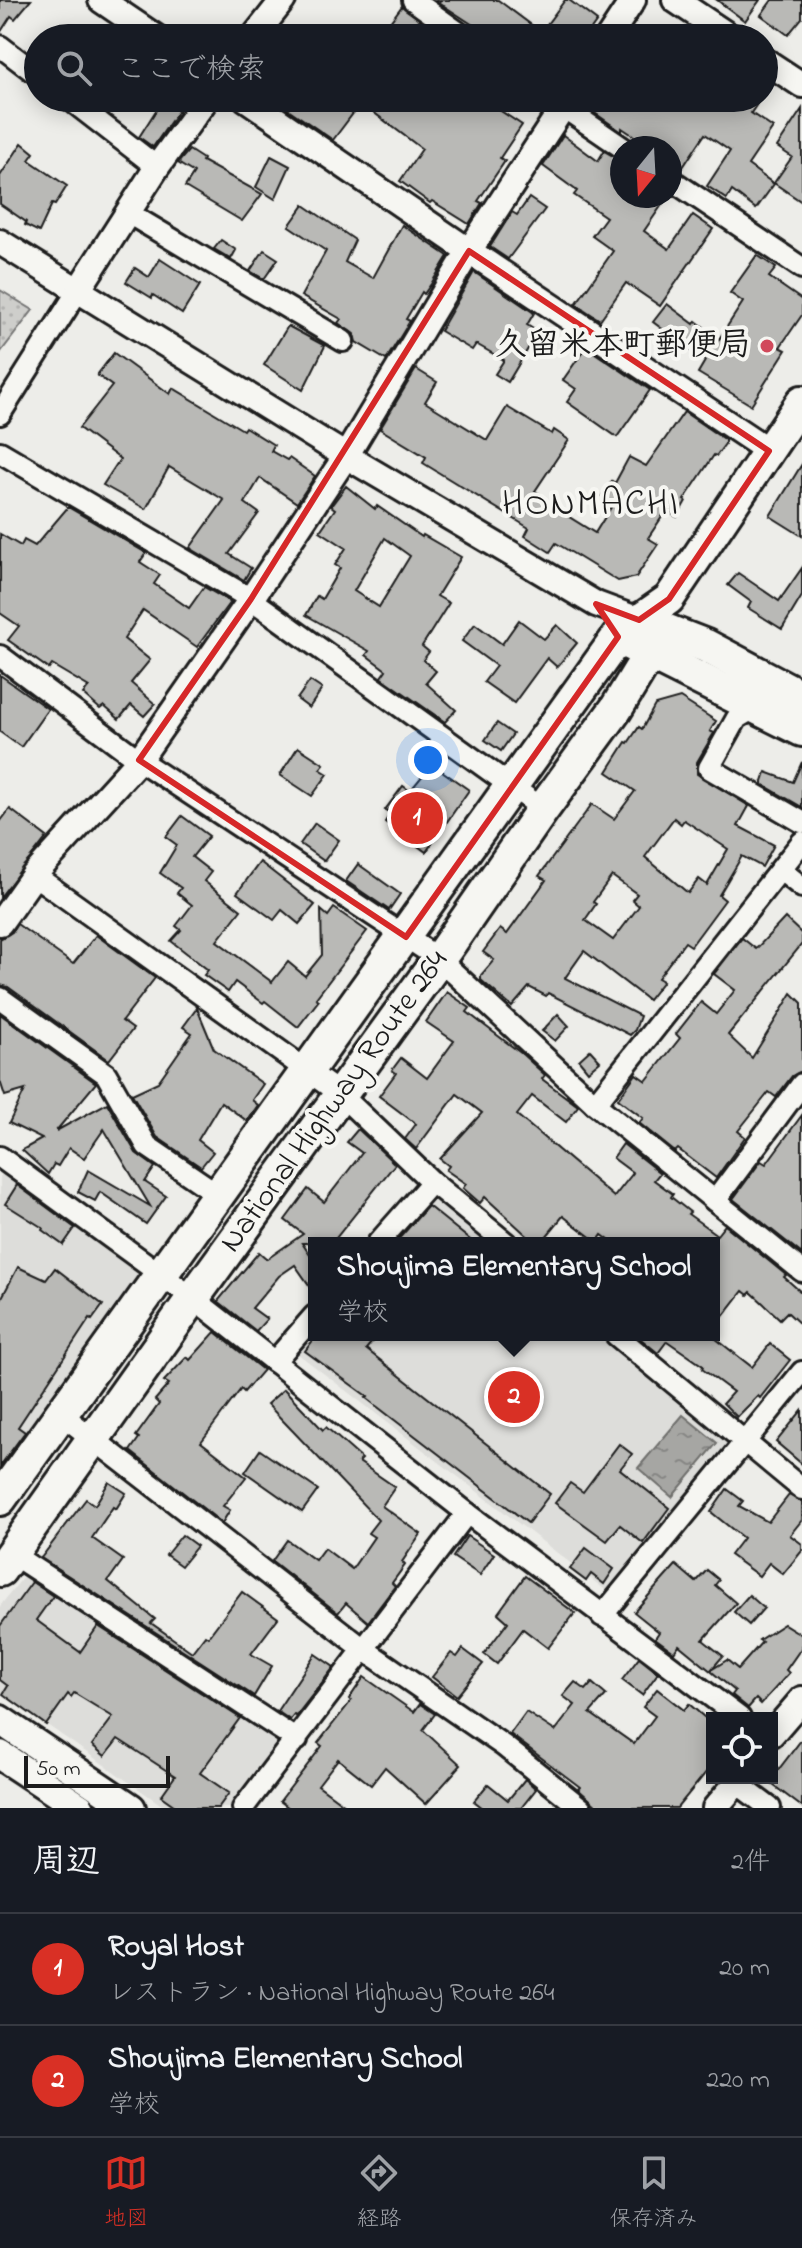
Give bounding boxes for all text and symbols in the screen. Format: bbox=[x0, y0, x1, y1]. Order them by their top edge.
search box bbox=[24, 24, 778, 112]
icon: search bbox=[52, 46, 96, 90]
text: ここで検索 bbox=[116, 49, 266, 93]
north arrow bbox=[610, 136, 682, 208]
place label: 久留米本町郵便局 bbox=[495, 323, 751, 370]
marker: 久留米本町郵便局 bbox=[758, 337, 776, 355]
district label: HONMACHI bbox=[502, 479, 680, 532]
your location bbox=[408, 740, 448, 780]
pin: 1 bbox=[391, 788, 443, 848]
street label: National Highway Route 264 bbox=[209, 941, 461, 1263]
popup bbox=[308, 1237, 720, 1341]
text: Shoujima Elementary School bbox=[337, 1246, 691, 1290]
text: 学校 bbox=[337, 1295, 389, 1333]
pin: 2 bbox=[488, 1367, 540, 1427]
map controls bbox=[706, 1712, 778, 1784]
button: locate bbox=[706, 1712, 778, 1784]
scale bar bbox=[24, 1752, 170, 1788]
text: 50 m bbox=[36, 1754, 81, 1786]
text: 周辺 bbox=[32, 1838, 100, 1888]
text: 2件 bbox=[731, 1844, 770, 1882]
text: Royal Host bbox=[108, 1926, 244, 1970]
text: 1 bbox=[54, 1950, 62, 1988]
text: 20 m bbox=[719, 1950, 770, 1988]
text: レストラン · National Highway Route 264 bbox=[108, 1975, 554, 2013]
text: Shoujima Elementary School bbox=[108, 2038, 463, 2082]
text: 2 bbox=[52, 2062, 64, 2100]
text: 220 m bbox=[706, 2062, 770, 2100]
text: 学校 bbox=[108, 2087, 160, 2125]
tab: 地図 bbox=[104, 2151, 148, 2236]
tab: 経路 bbox=[357, 2151, 401, 2236]
tab: 保存済み bbox=[610, 2151, 698, 2236]

